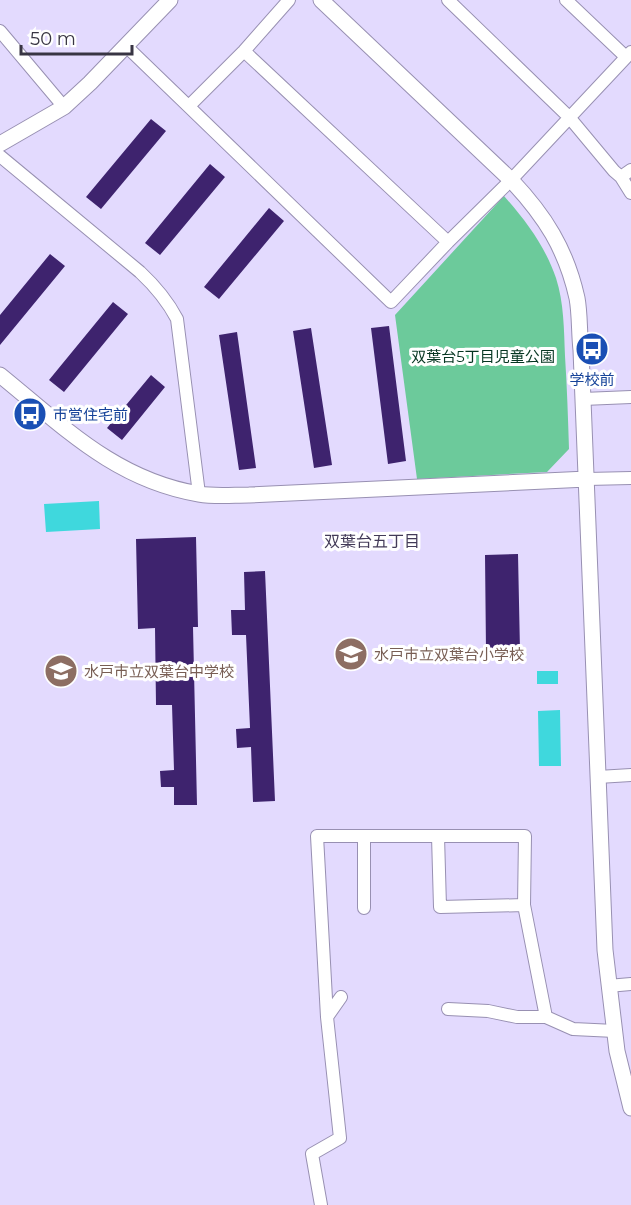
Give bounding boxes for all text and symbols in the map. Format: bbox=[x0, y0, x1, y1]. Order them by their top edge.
scale bar bbox=[21, 18, 132, 56]
text: 50 m bbox=[30, 28, 76, 50]
bus stop icon: 学校前 bbox=[574, 331, 610, 367]
park label: 双葉台5丁目児童公園 bbox=[411, 347, 555, 366]
place label: 学校前 bbox=[569, 370, 615, 389]
bus stop icon: 市営住宅前 bbox=[12, 396, 48, 432]
place label: 市営住宅前 bbox=[53, 405, 128, 424]
district label: 双葉台五丁目 bbox=[324, 532, 420, 551]
school or university icon: 水戸市立双葉台小学校 bbox=[333, 636, 369, 672]
place label: 水戸市立双葉台小学校 bbox=[374, 645, 524, 664]
school or university icon: 水戸市立双葉台中学校 bbox=[43, 653, 79, 689]
place label: 水戸市立双葉台中学校 bbox=[84, 662, 234, 681]

